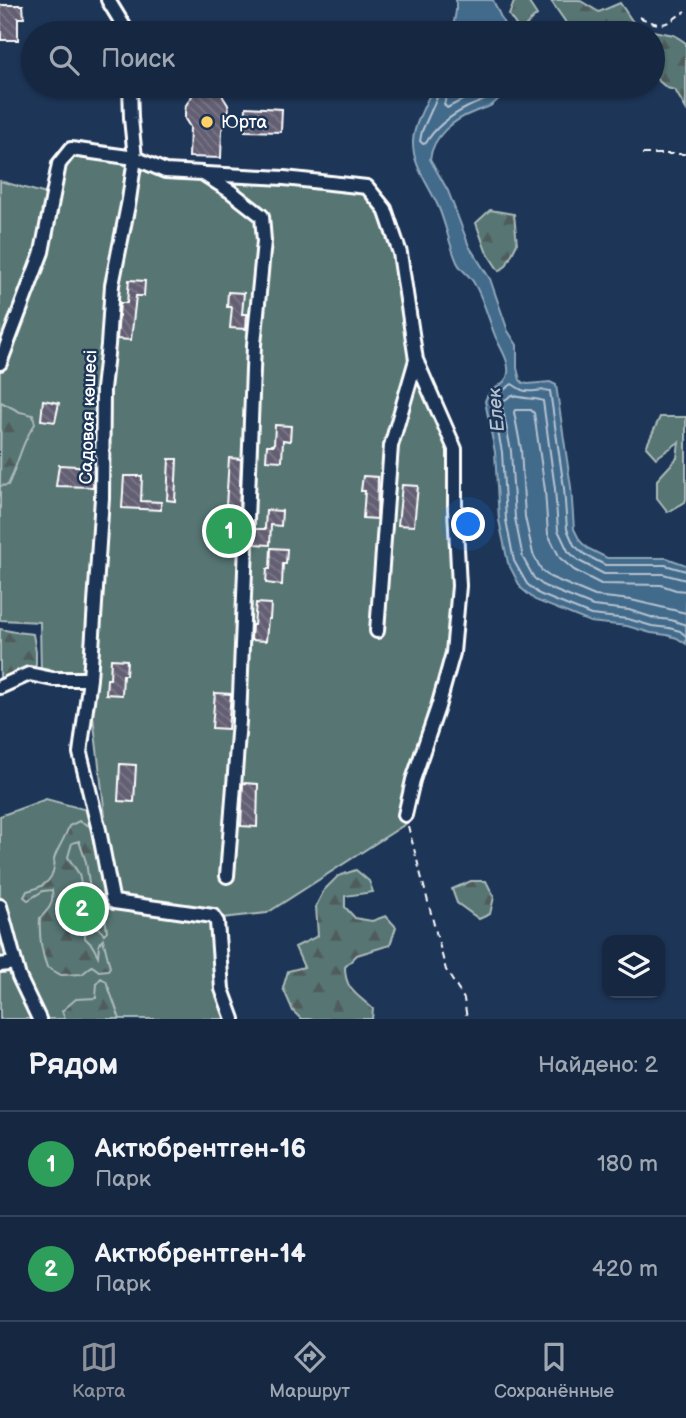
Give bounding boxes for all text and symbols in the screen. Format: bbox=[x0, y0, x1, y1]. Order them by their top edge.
search box bbox=[21, 21, 665, 98]
icon: search bbox=[45, 41, 83, 79]
text: Поиск bbox=[101, 44, 175, 75]
place label: Юрта bbox=[221, 112, 267, 133]
marker: Юрта bbox=[199, 114, 215, 130]
street label: Садовая көшесі bbox=[76, 349, 101, 485]
water label: Елек bbox=[483, 386, 510, 433]
pin: 1 bbox=[206, 505, 252, 557]
your location bbox=[451, 507, 485, 541]
pin: 2 bbox=[59, 883, 105, 935]
map controls bbox=[602, 935, 665, 998]
button: layers bbox=[602, 935, 665, 998]
text: Рядом bbox=[28, 1047, 118, 1083]
text: Найдено: 2 bbox=[538, 1051, 658, 1079]
text: Актюбрентген-16 bbox=[95, 1134, 306, 1165]
text: 1 bbox=[46, 1150, 56, 1178]
text: 180 m bbox=[597, 1150, 658, 1178]
text: Парк bbox=[95, 1165, 151, 1193]
text: Актюбрентген-14 bbox=[95, 1239, 306, 1270]
text: 2 bbox=[44, 1255, 58, 1283]
text: 420 m bbox=[592, 1255, 658, 1283]
text: Парк bbox=[95, 1270, 151, 1298]
tab: Карта bbox=[72, 1338, 125, 1403]
tab: Маршрут bbox=[269, 1338, 350, 1403]
tab: Сохранённые bbox=[494, 1338, 614, 1403]

